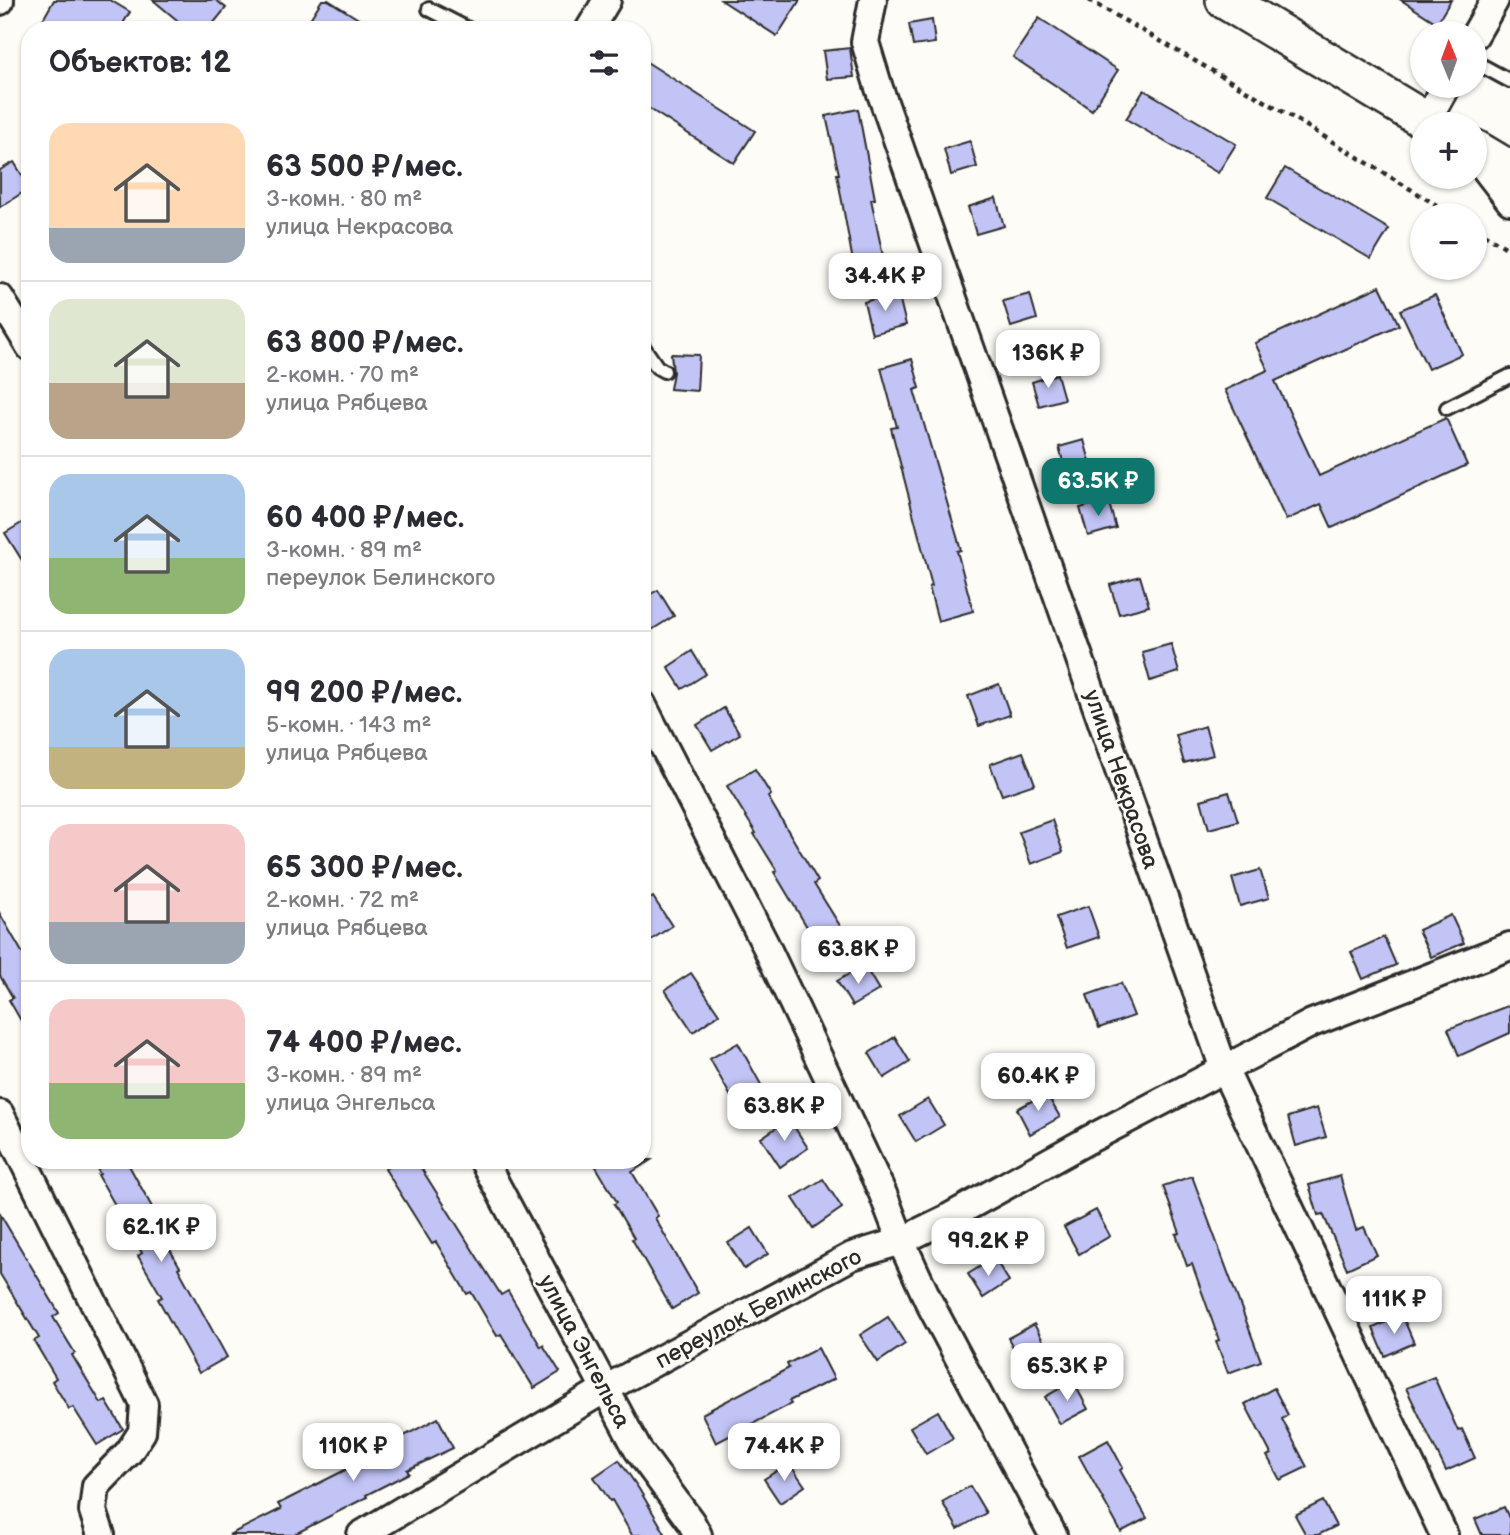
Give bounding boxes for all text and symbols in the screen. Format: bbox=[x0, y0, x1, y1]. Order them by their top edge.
north arrow bbox=[1410, 21, 1488, 98]
map controls bbox=[1410, 21, 1487, 280]
icon: filters bbox=[585, 44, 623, 82]
text: Объектов: 12 bbox=[49, 45, 231, 81]
button: + bbox=[1410, 112, 1487, 189]
text: 63 500 ₽/мес. bbox=[266, 149, 463, 185]
icon: home bbox=[105, 151, 189, 235]
text: 3-комн. · 80 m² bbox=[266, 185, 422, 213]
button: − bbox=[1410, 203, 1487, 280]
text: улица Некрасова bbox=[266, 213, 453, 241]
pin: 34.4K ₽ bbox=[820, 254, 950, 313]
text: 34.4K ₽ bbox=[845, 262, 925, 290]
text: 63 800 ₽/мес. bbox=[266, 325, 464, 361]
icon: home bbox=[105, 327, 189, 411]
pin: 136K ₽ bbox=[991, 330, 1105, 390]
text: 136K ₽ bbox=[1012, 339, 1084, 367]
text: 2-комн. · 70 m² bbox=[266, 361, 419, 389]
text: улица Рябцева bbox=[266, 389, 428, 417]
pin: 63.5K ₽ bbox=[1033, 458, 1163, 518]
text: 63.5K ₽ bbox=[1058, 467, 1138, 495]
text: 60 400 ₽/мес. bbox=[266, 500, 464, 536]
icon: home bbox=[105, 502, 189, 586]
text: 3-комн. · 89 m² bbox=[266, 536, 422, 564]
text: переулок Белинского bbox=[266, 564, 495, 592]
text: 99 200 ₽/мес. bbox=[266, 675, 462, 711]
icon: home bbox=[105, 677, 189, 761]
street label: улица Некрасова bbox=[1077, 686, 1165, 873]
text: 5-комн. · 143 m² bbox=[266, 711, 431, 739]
text: улица Рябцева bbox=[266, 739, 428, 767]
text: 65 300 ₽/мес. bbox=[266, 850, 463, 886]
icon: home bbox=[105, 852, 189, 936]
text: 2-комн. · 72 m² bbox=[266, 886, 419, 914]
text: улица Рябцева bbox=[266, 914, 428, 942]
pin: 63.8K ₽ bbox=[793, 926, 923, 986]
text: 63.8K ₽ bbox=[817, 935, 899, 963]
text: 74 400 ₽/мес. bbox=[266, 1025, 462, 1061]
icon: home bbox=[105, 1027, 189, 1111]
pin: 60.4K ₽ bbox=[973, 1054, 1103, 1113]
text: 3-комн. · 89 m² bbox=[266, 1061, 422, 1089]
text: 60.4K ₽ bbox=[997, 1062, 1079, 1090]
pin: 63.8K ₽ bbox=[719, 1084, 849, 1143]
text: улица Энгельса bbox=[266, 1089, 436, 1117]
text: 63.8K ₽ bbox=[743, 1092, 825, 1120]
pin: 62.1K ₽ bbox=[96, 1204, 226, 1264]
text: 62.1K ₽ bbox=[122, 1213, 200, 1241]
pin: 99.2K ₽ bbox=[923, 1218, 1053, 1278]
text: 99.2K ₽ bbox=[947, 1227, 1029, 1255]
street label: переулок Белинского bbox=[651, 1243, 866, 1375]
street label: улица Энгельса bbox=[532, 1270, 636, 1433]
pin: 111K ₽ bbox=[1337, 1276, 1451, 1336]
text: 111K ₽ bbox=[1362, 1285, 1426, 1313]
pin: 65.3K ₽ bbox=[1002, 1344, 1132, 1403]
text: 65.3K ₽ bbox=[1027, 1352, 1107, 1380]
pin: 110K ₽ bbox=[296, 1424, 410, 1483]
pin: 74.4K ₽ bbox=[719, 1424, 849, 1483]
text: 110K ₽ bbox=[319, 1432, 387, 1460]
text: 74.4K ₽ bbox=[744, 1432, 824, 1460]

